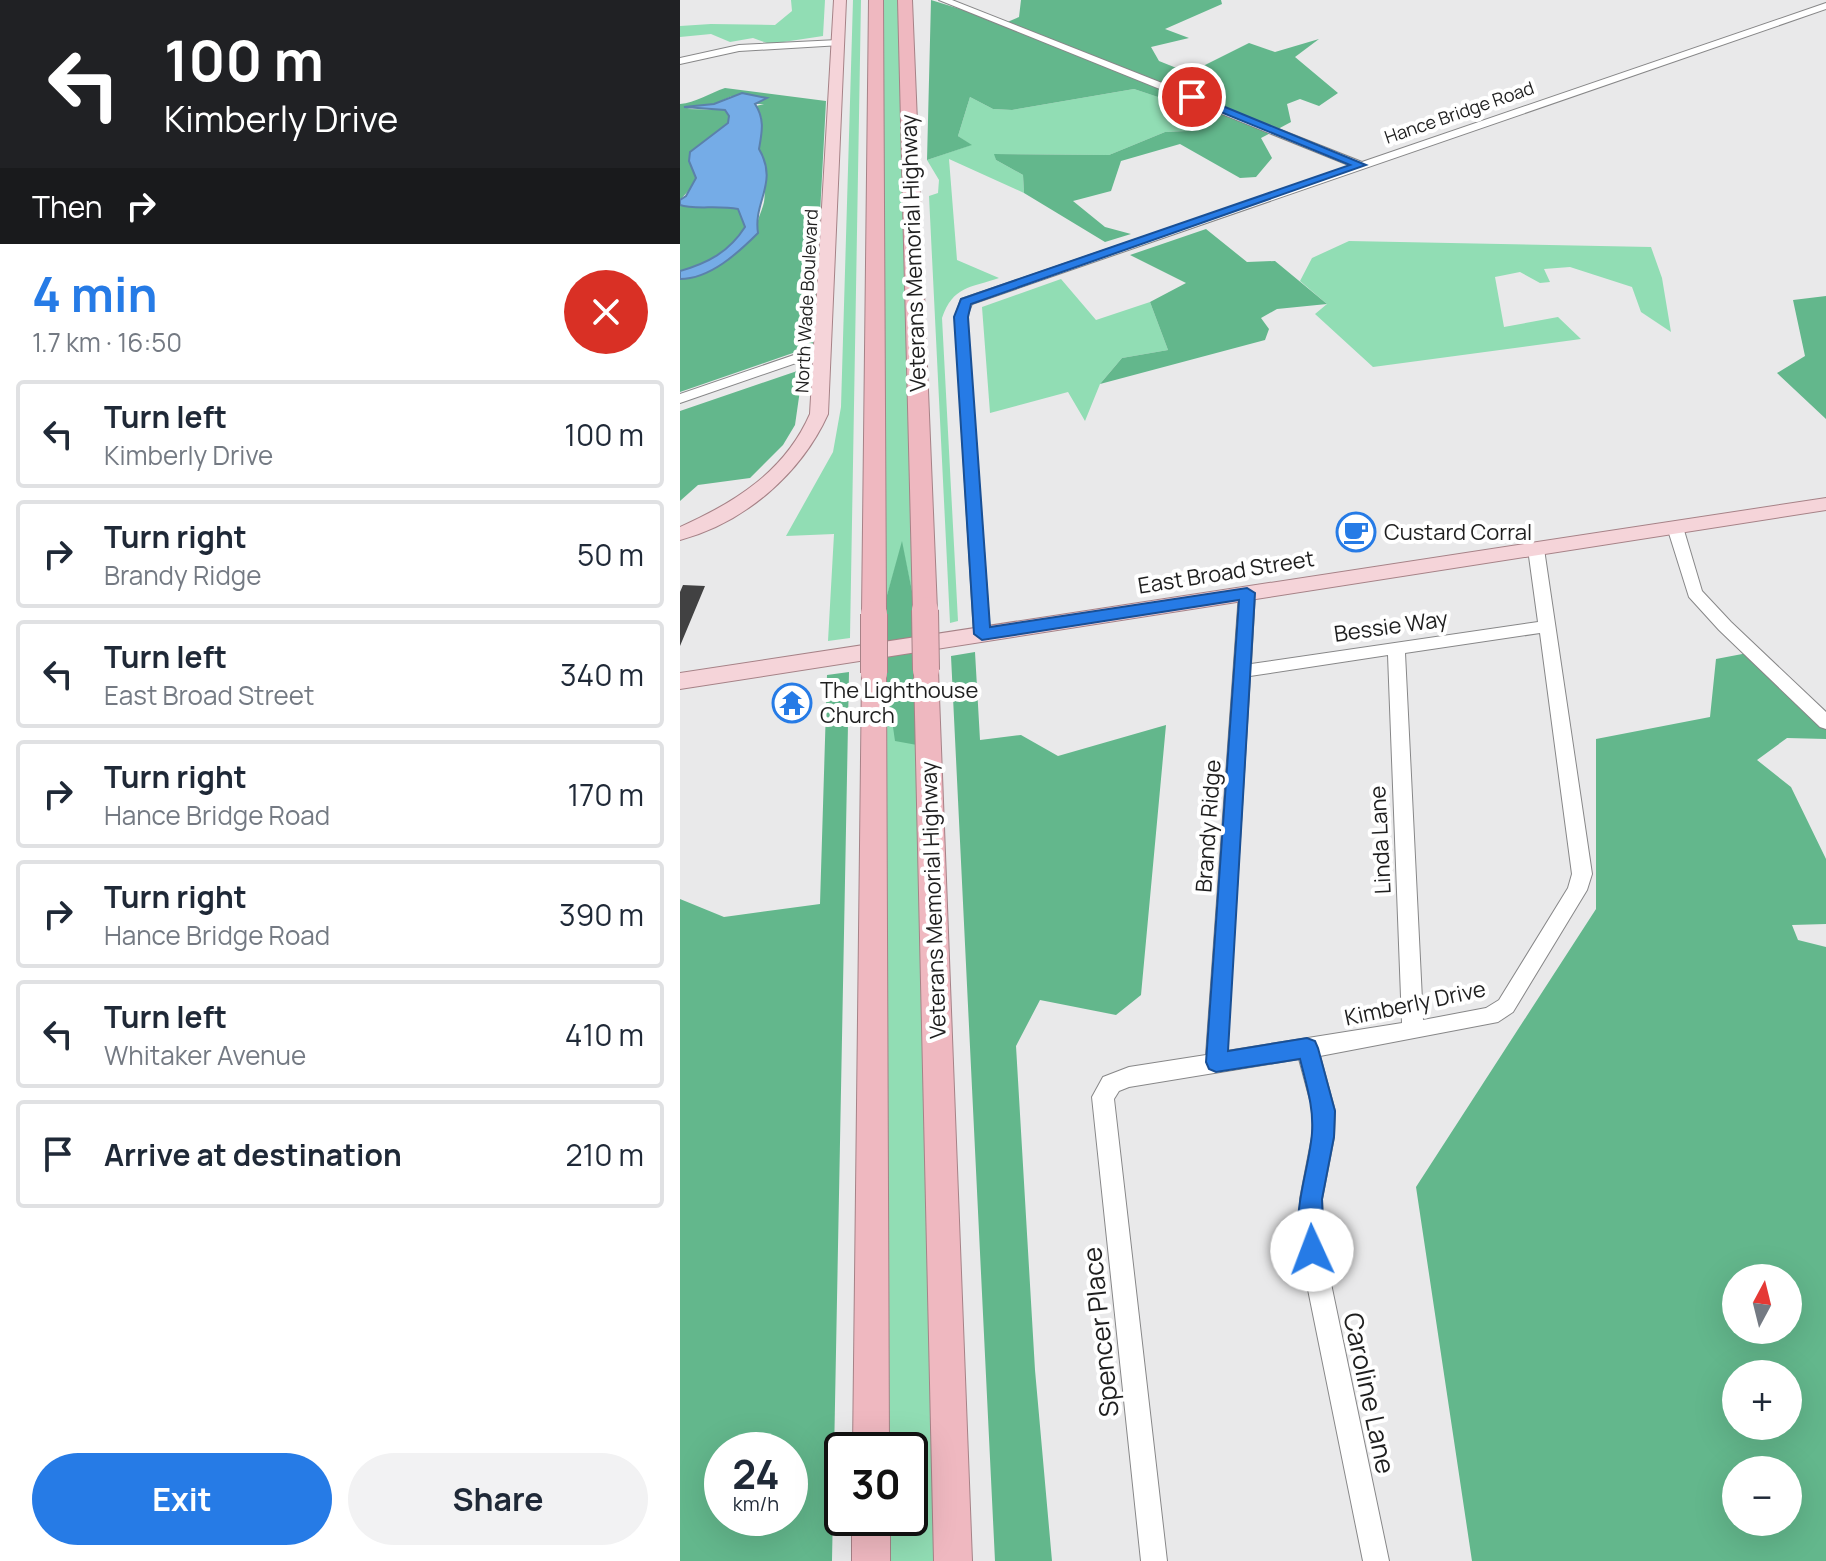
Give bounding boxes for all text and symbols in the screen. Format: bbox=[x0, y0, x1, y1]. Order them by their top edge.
text: 100 m bbox=[164, 21, 324, 98]
icon: left bbox=[32, 32, 136, 136]
pin bbox=[1158, 63, 1226, 131]
icon: arrive bbox=[1170, 75, 1214, 119]
street label: Hance Bridge Road bbox=[1381, 75, 1537, 149]
text: Kimberly Drive bbox=[164, 94, 398, 143]
street label: Veterans Memorial Highway bbox=[893, 113, 933, 392]
icon: right bbox=[119, 184, 163, 228]
text: Then bbox=[32, 186, 103, 227]
street label: North Wade Boulevard bbox=[789, 208, 823, 394]
text: 4 min bbox=[32, 261, 157, 326]
button: close bbox=[564, 270, 648, 354]
text: 1.7 km · 16:50 bbox=[32, 324, 182, 360]
text: Turn left bbox=[104, 396, 227, 437]
icon: left bbox=[36, 412, 80, 456]
text: 100 m bbox=[564, 414, 644, 455]
text: Kimberly Drive bbox=[104, 437, 273, 473]
cafe icon: Custard Corral bbox=[1335, 511, 1377, 553]
text: Turn right bbox=[104, 516, 247, 557]
place label: Custard Corral bbox=[1384, 517, 1532, 547]
icon: right bbox=[36, 532, 80, 576]
text: 50 m bbox=[577, 534, 644, 575]
street label: East Broad Street bbox=[1136, 543, 1316, 601]
text: Brandy Ridge bbox=[104, 557, 261, 593]
street label: Bessie Way bbox=[1332, 603, 1450, 649]
text: Turn left bbox=[104, 636, 227, 677]
icon: left bbox=[36, 652, 80, 696]
text: 340 m bbox=[560, 654, 644, 695]
place label: The Lighthouse Church bbox=[820, 675, 978, 730]
text: East Broad Street bbox=[104, 677, 314, 713]
temple icon: The Lighthouse Church bbox=[771, 682, 813, 724]
text: Turn right bbox=[104, 756, 247, 797]
street label: Brandy Ridge bbox=[1188, 758, 1228, 893]
street label: Veterans Memorial Highway bbox=[913, 760, 953, 1039]
icon: right bbox=[36, 772, 80, 816]
text: 170 m bbox=[567, 774, 644, 815]
street label: Linda Lane bbox=[1362, 785, 1398, 895]
text: Hance Bridge Road bbox=[104, 797, 330, 833]
text: Turn right bbox=[104, 876, 247, 917]
icon: right bbox=[36, 892, 80, 936]
text: 390 m bbox=[559, 894, 644, 935]
text: Hance Bridge Road bbox=[104, 917, 330, 953]
street label: Kimberly Drive bbox=[1342, 973, 1488, 1033]
text: Turn left bbox=[104, 996, 227, 1037]
icon: left bbox=[36, 1012, 80, 1056]
text: 410 m bbox=[565, 1014, 644, 1055]
text: Whitaker Avenue bbox=[104, 1037, 306, 1073]
icon: arrive bbox=[36, 1132, 80, 1176]
text: Arrive at destination bbox=[104, 1134, 402, 1175]
text: 210 m bbox=[565, 1134, 644, 1175]
position arrow bbox=[1270, 1208, 1354, 1292]
street label: Spencer Place bbox=[1073, 1245, 1127, 1419]
north arrow bbox=[1722, 1264, 1802, 1344]
map controls bbox=[1722, 1264, 1802, 1536]
street label: Caroline Lane bbox=[1335, 1309, 1405, 1477]
button: + bbox=[1722, 1360, 1802, 1440]
speed limit sign: 30 bbox=[824, 1432, 928, 1536]
text: 24 bbox=[732, 1446, 780, 1501]
button: Exit bbox=[32, 1453, 332, 1545]
button: Share bbox=[348, 1453, 648, 1545]
button: − bbox=[1722, 1456, 1802, 1536]
text: km/h bbox=[733, 1490, 779, 1517]

